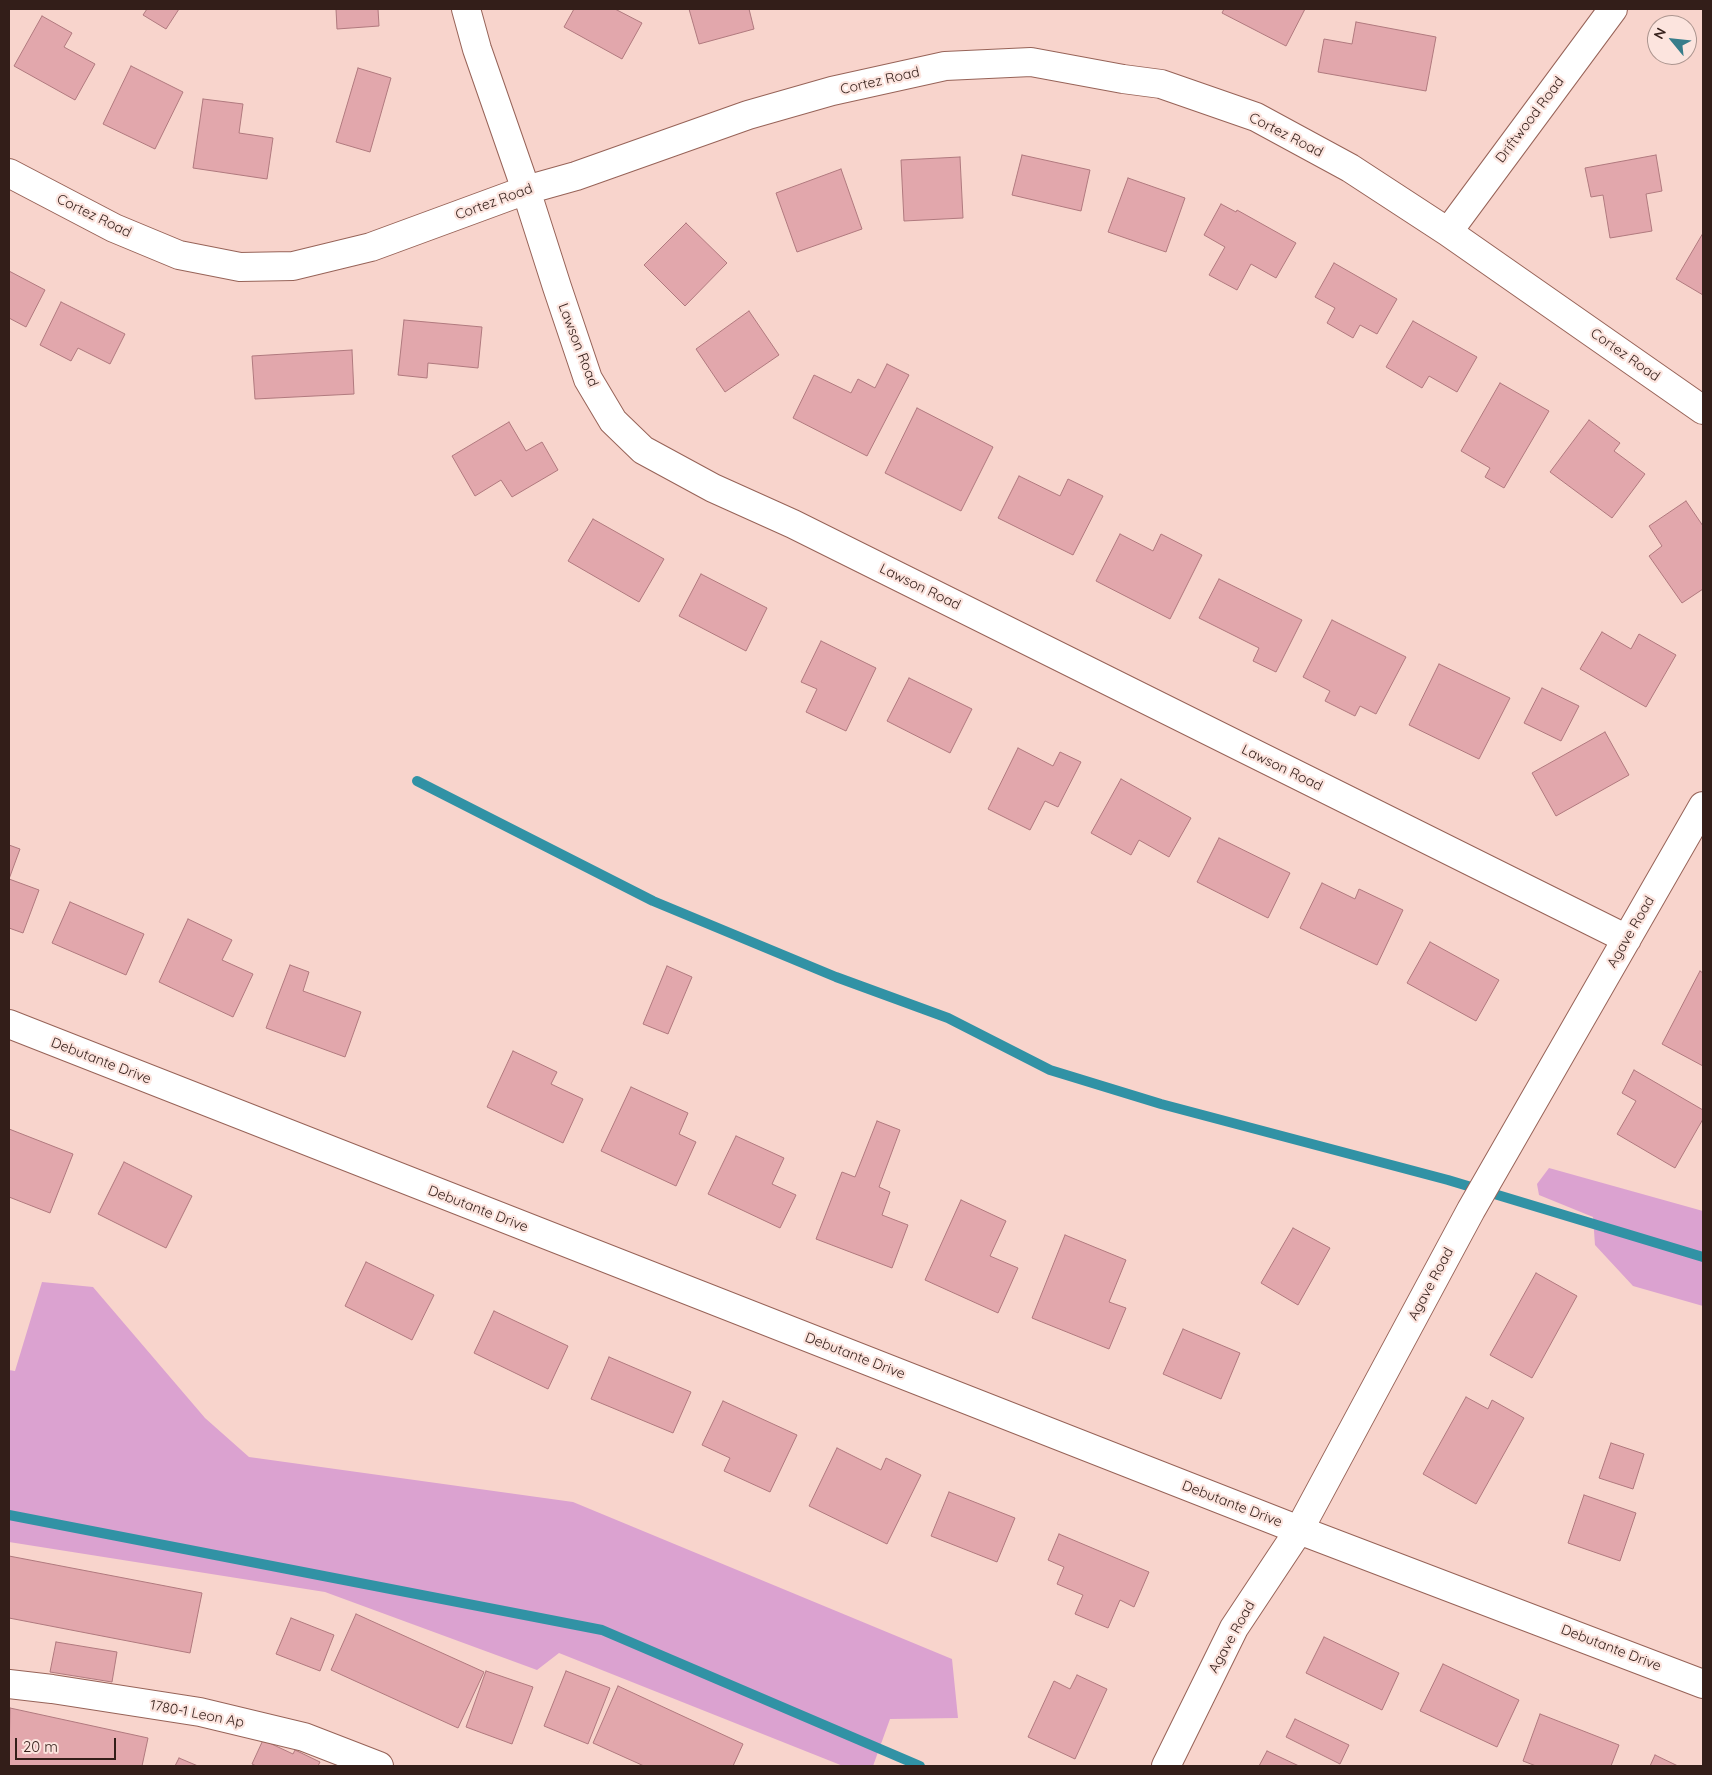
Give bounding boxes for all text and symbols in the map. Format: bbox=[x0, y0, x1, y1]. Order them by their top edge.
north arrow bbox=[1647, 15, 1697, 65]
text: N bbox=[1649, 25, 1670, 42]
street label: Cortez Road bbox=[839, 64, 921, 98]
street label: Driftwood Road bbox=[1492, 74, 1568, 166]
street label: Cortez Road bbox=[1246, 109, 1326, 161]
street label: Cortez Road bbox=[453, 180, 535, 224]
street label: Cortez Road bbox=[54, 191, 134, 241]
street label: Lawson Road bbox=[554, 301, 602, 389]
street label: Cortez Road bbox=[1587, 325, 1663, 385]
street label: Lawson Road bbox=[877, 560, 963, 614]
street label: Lawson Road bbox=[1239, 741, 1325, 795]
street label: Agave Road bbox=[1604, 893, 1658, 971]
street label: Debutante Drive bbox=[49, 1034, 153, 1088]
street label: Debutante Drive bbox=[426, 1182, 530, 1236]
street label: Agave Road bbox=[1405, 1245, 1457, 1323]
street label: Debutante Drive bbox=[803, 1329, 907, 1383]
street label: Debutante Drive bbox=[1180, 1477, 1284, 1531]
street label: Agave Road bbox=[1205, 1598, 1259, 1676]
street label: Debutante Drive bbox=[1559, 1621, 1663, 1675]
street label: 1780-1 Leon Ap bbox=[149, 1697, 245, 1731]
scale bar bbox=[18, 1728, 119, 1760]
text: 20 m bbox=[23, 1737, 58, 1756]

